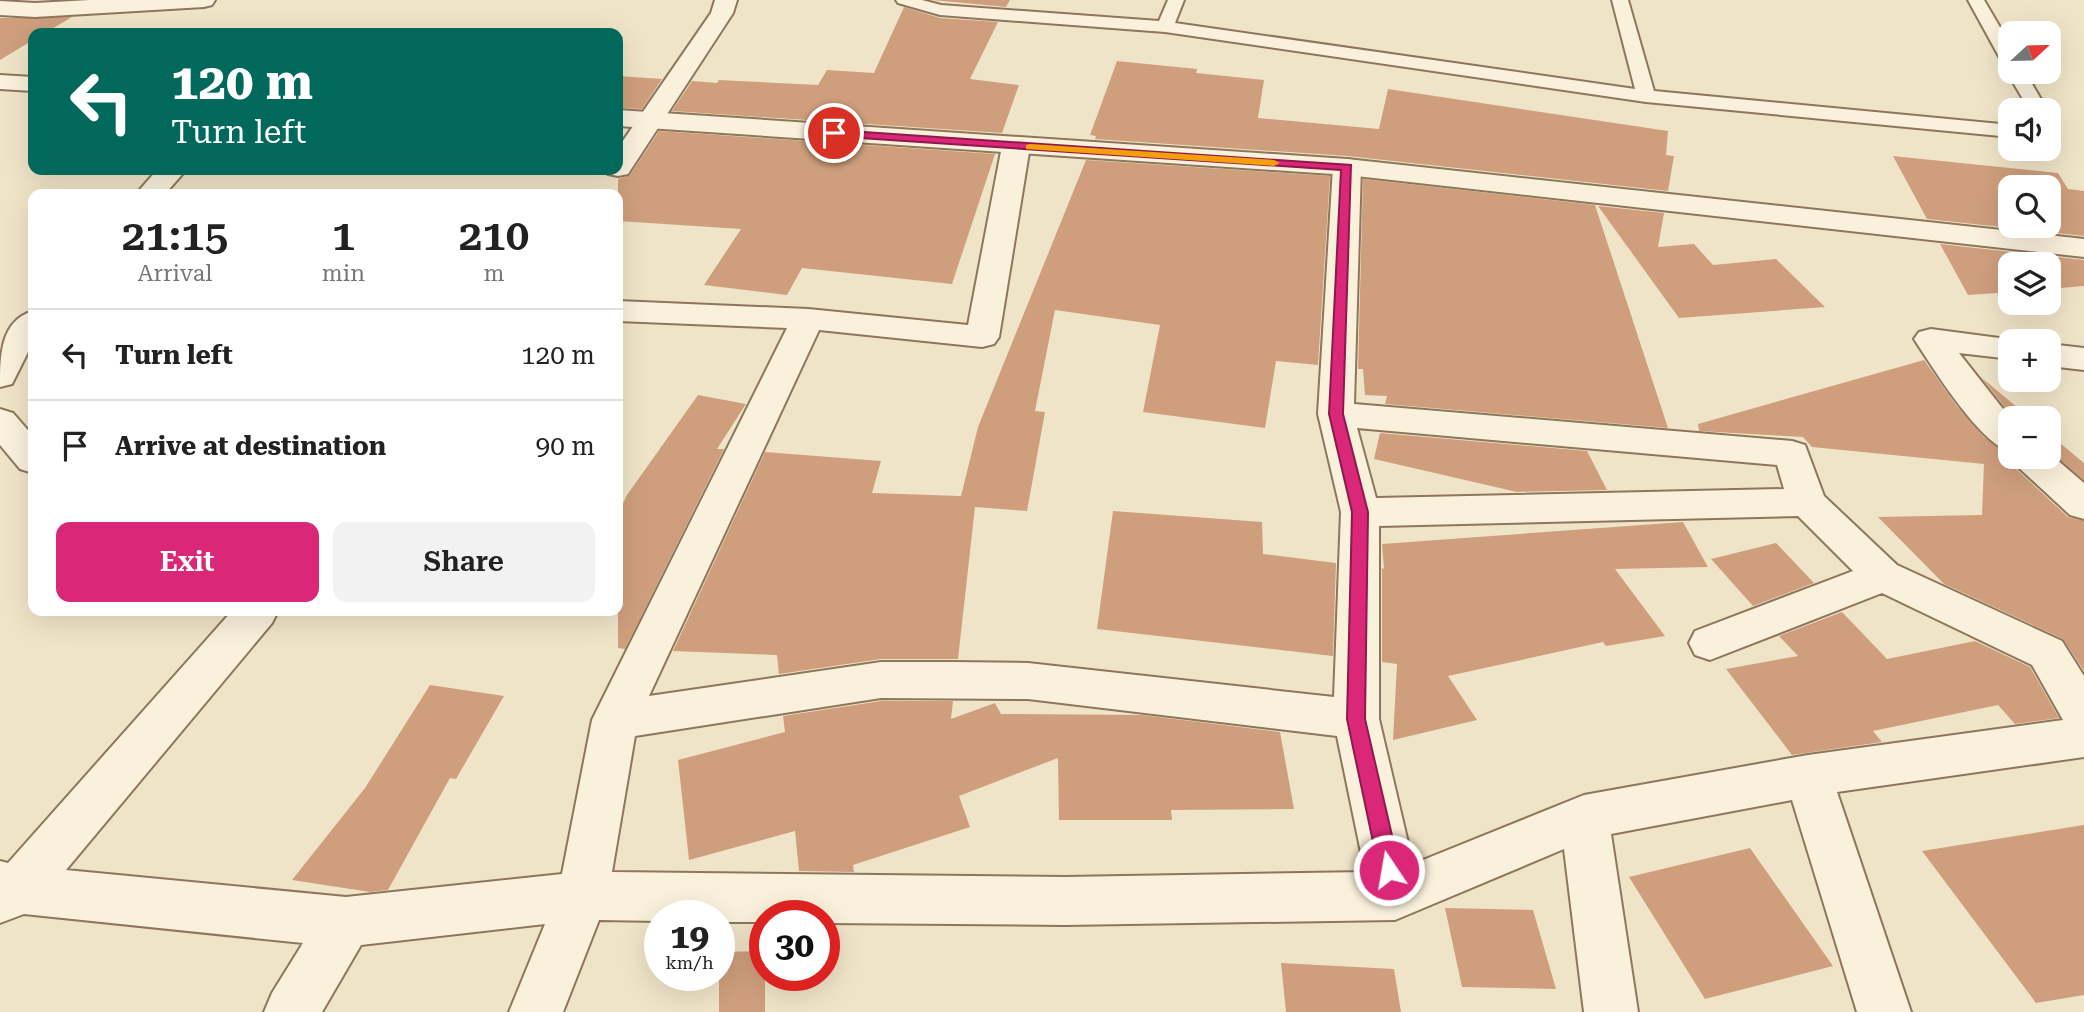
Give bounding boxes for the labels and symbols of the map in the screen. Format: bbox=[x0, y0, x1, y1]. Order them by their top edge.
north arrow bbox=[1998, 21, 2062, 84]
pin bbox=[804, 103, 864, 163]
position arrow bbox=[1352, 833, 1426, 907]
speed limit sign: 30 bbox=[749, 900, 840, 991]

